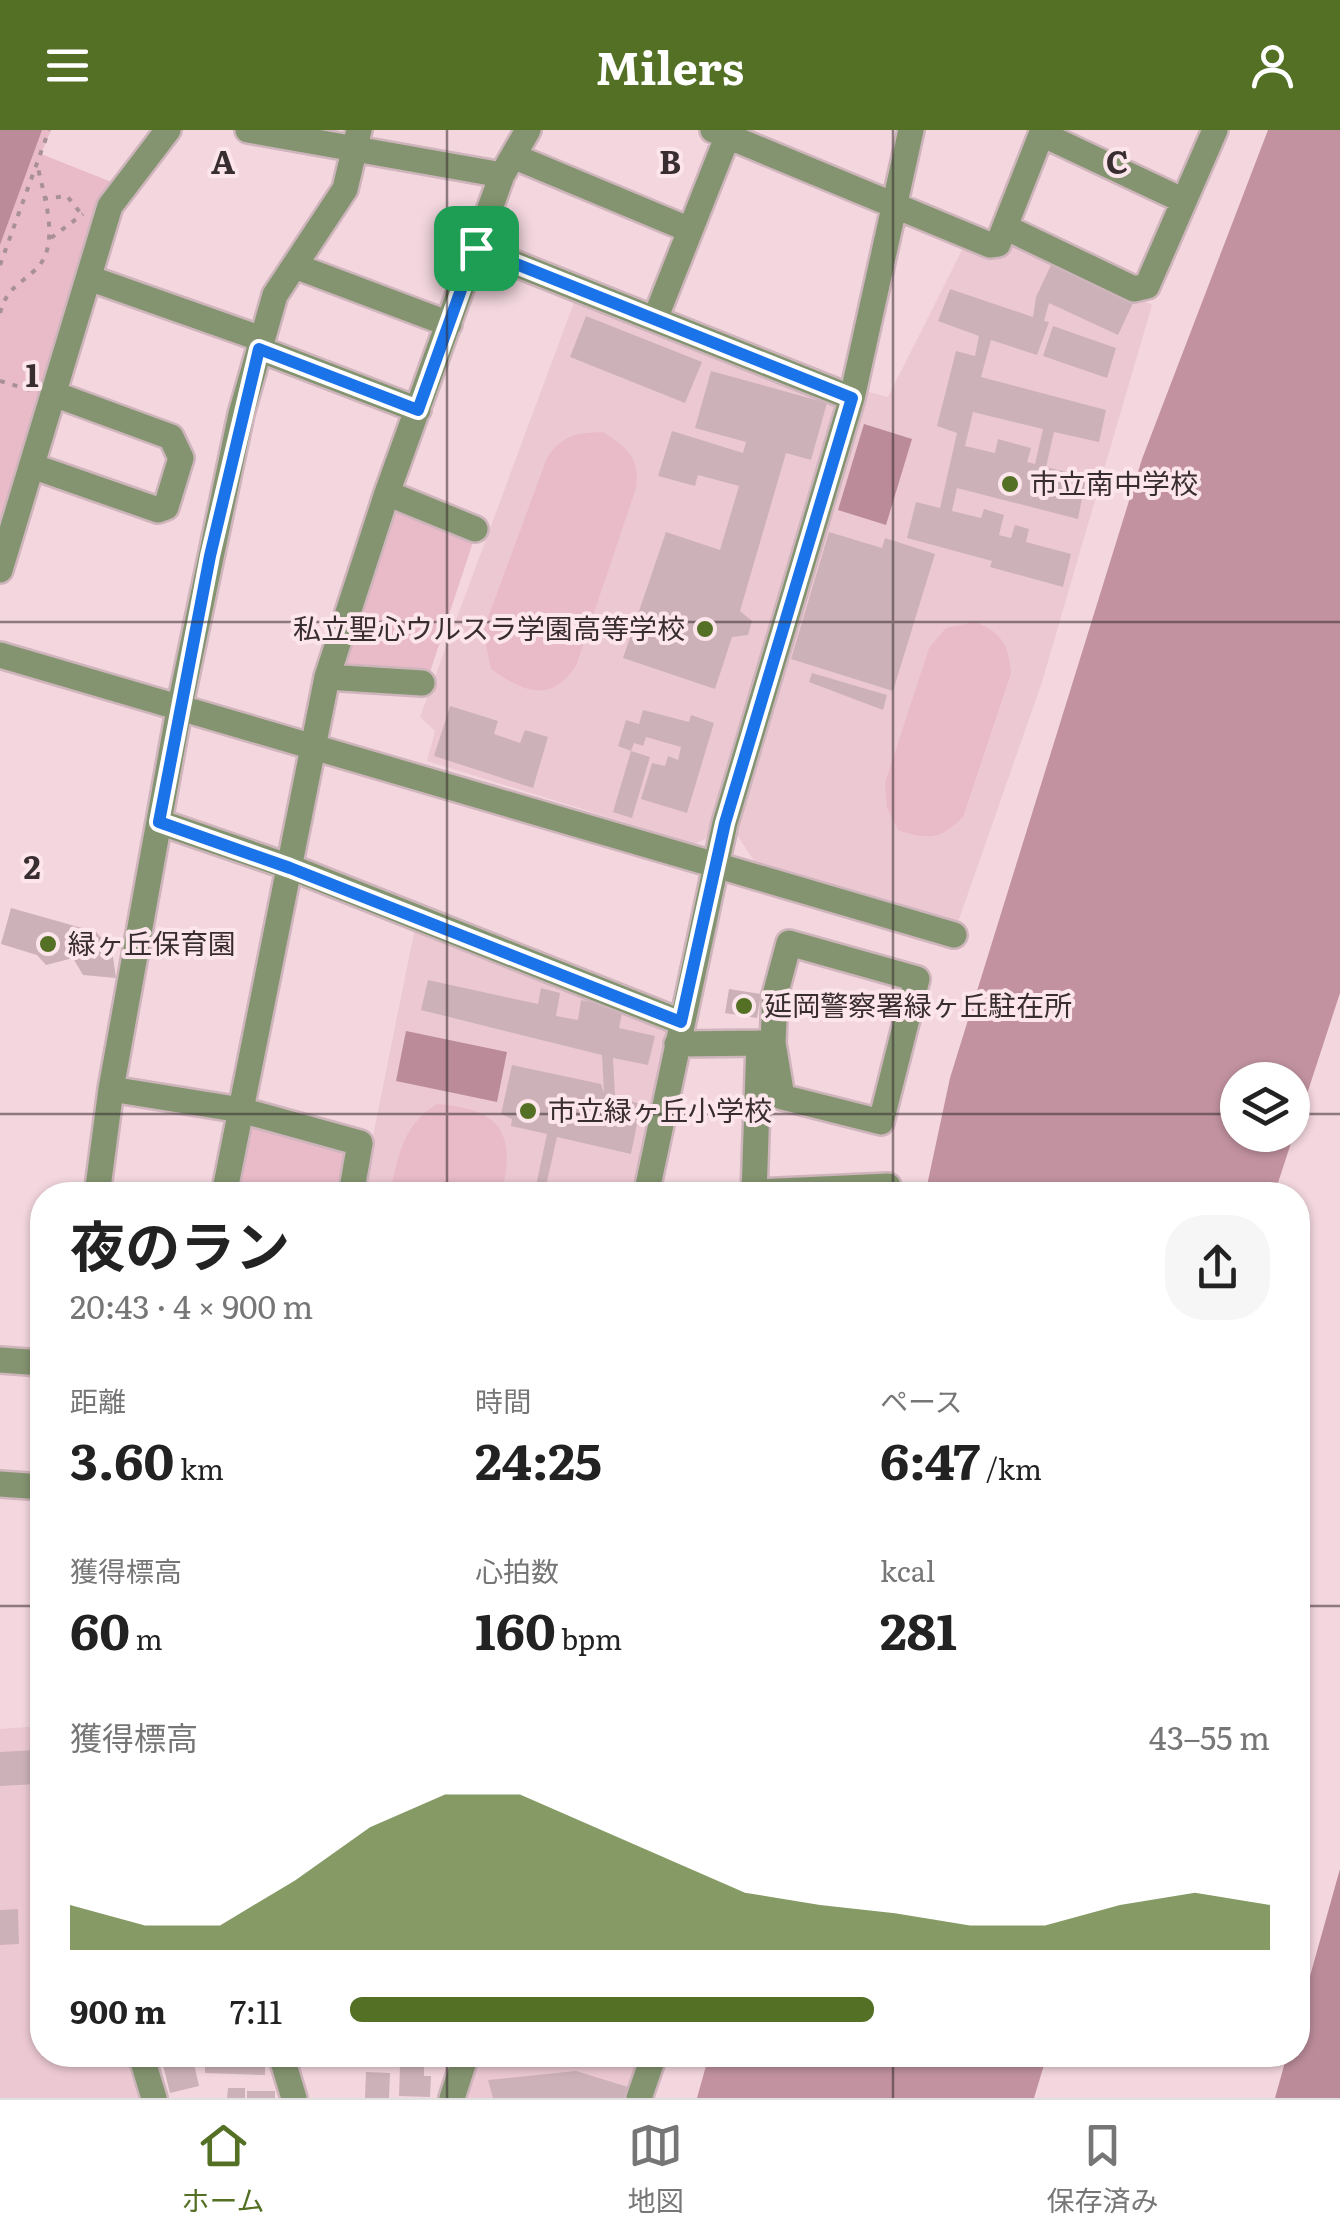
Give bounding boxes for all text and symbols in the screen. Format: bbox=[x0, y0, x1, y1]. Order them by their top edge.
text: Milers bbox=[596, 32, 744, 99]
icon: menu bbox=[40, 38, 95, 93]
icon: person bbox=[1245, 38, 1300, 93]
text: A bbox=[211, 136, 235, 184]
text: B bbox=[659, 136, 681, 184]
text: C bbox=[1106, 136, 1128, 184]
pin bbox=[434, 206, 519, 291]
icon: arrive bbox=[449, 221, 504, 276]
text: 1 bbox=[25, 349, 39, 397]
place label: 市立南中学校 bbox=[1030, 461, 1198, 503]
marker: 市立南中学校 bbox=[999, 473, 1021, 495]
place label: 私立聖心ウルスラ学園高等学校 bbox=[293, 606, 685, 648]
marker: 私立聖心ウルスラ学園高等学校 bbox=[694, 618, 716, 640]
text: 2 bbox=[23, 841, 41, 889]
place label: 緑ヶ丘保育園 bbox=[68, 921, 236, 963]
marker: 緑ヶ丘保育園 bbox=[37, 933, 59, 955]
place label: 延岡警察署緑ヶ丘駐在所 bbox=[764, 983, 1072, 1025]
marker: 延岡警察署緑ヶ丘駐在所 bbox=[733, 995, 755, 1017]
map controls bbox=[1220, 1062, 1310, 1152]
button: layers bbox=[1220, 1062, 1310, 1152]
place label: 市立緑ヶ丘小学校 bbox=[548, 1088, 772, 1130]
marker: 市立緑ヶ丘小学校 bbox=[517, 1100, 539, 1122]
text: 夜のラン bbox=[70, 1202, 290, 1284]
button: share bbox=[1165, 1215, 1270, 1320]
text: 20:43 · 4 × 900 m bbox=[70, 1281, 313, 1329]
text: 距離 bbox=[70, 1379, 126, 1421]
text: 時間 bbox=[475, 1379, 531, 1421]
text: ペース bbox=[880, 1379, 963, 1421]
text: 3.60 bbox=[70, 1421, 174, 1495]
text: 24:25 bbox=[475, 1421, 602, 1495]
text: 6:47 bbox=[880, 1421, 980, 1495]
text: km bbox=[174, 1447, 224, 1489]
text: /km bbox=[980, 1447, 1042, 1489]
text: 獲得標高 bbox=[70, 1549, 182, 1591]
text: 心拍数 bbox=[475, 1549, 559, 1591]
text: kcal bbox=[880, 1549, 935, 1591]
text: 60 bbox=[70, 1591, 130, 1665]
text: 160 bbox=[475, 1591, 556, 1665]
text: 281 bbox=[880, 1591, 957, 1665]
text: m bbox=[130, 1617, 163, 1659]
text: bpm bbox=[556, 1617, 622, 1659]
text: 獲得標高 bbox=[70, 1712, 198, 1760]
text: 43–55 m bbox=[1149, 1712, 1270, 1760]
text: 900 m bbox=[70, 1986, 166, 2034]
text: 7:11 bbox=[230, 1986, 282, 2034]
tab: ホーム bbox=[181, 2118, 265, 2220]
tab: 地図 bbox=[628, 2118, 684, 2220]
tab: 保存済み bbox=[1046, 2118, 1159, 2220]

